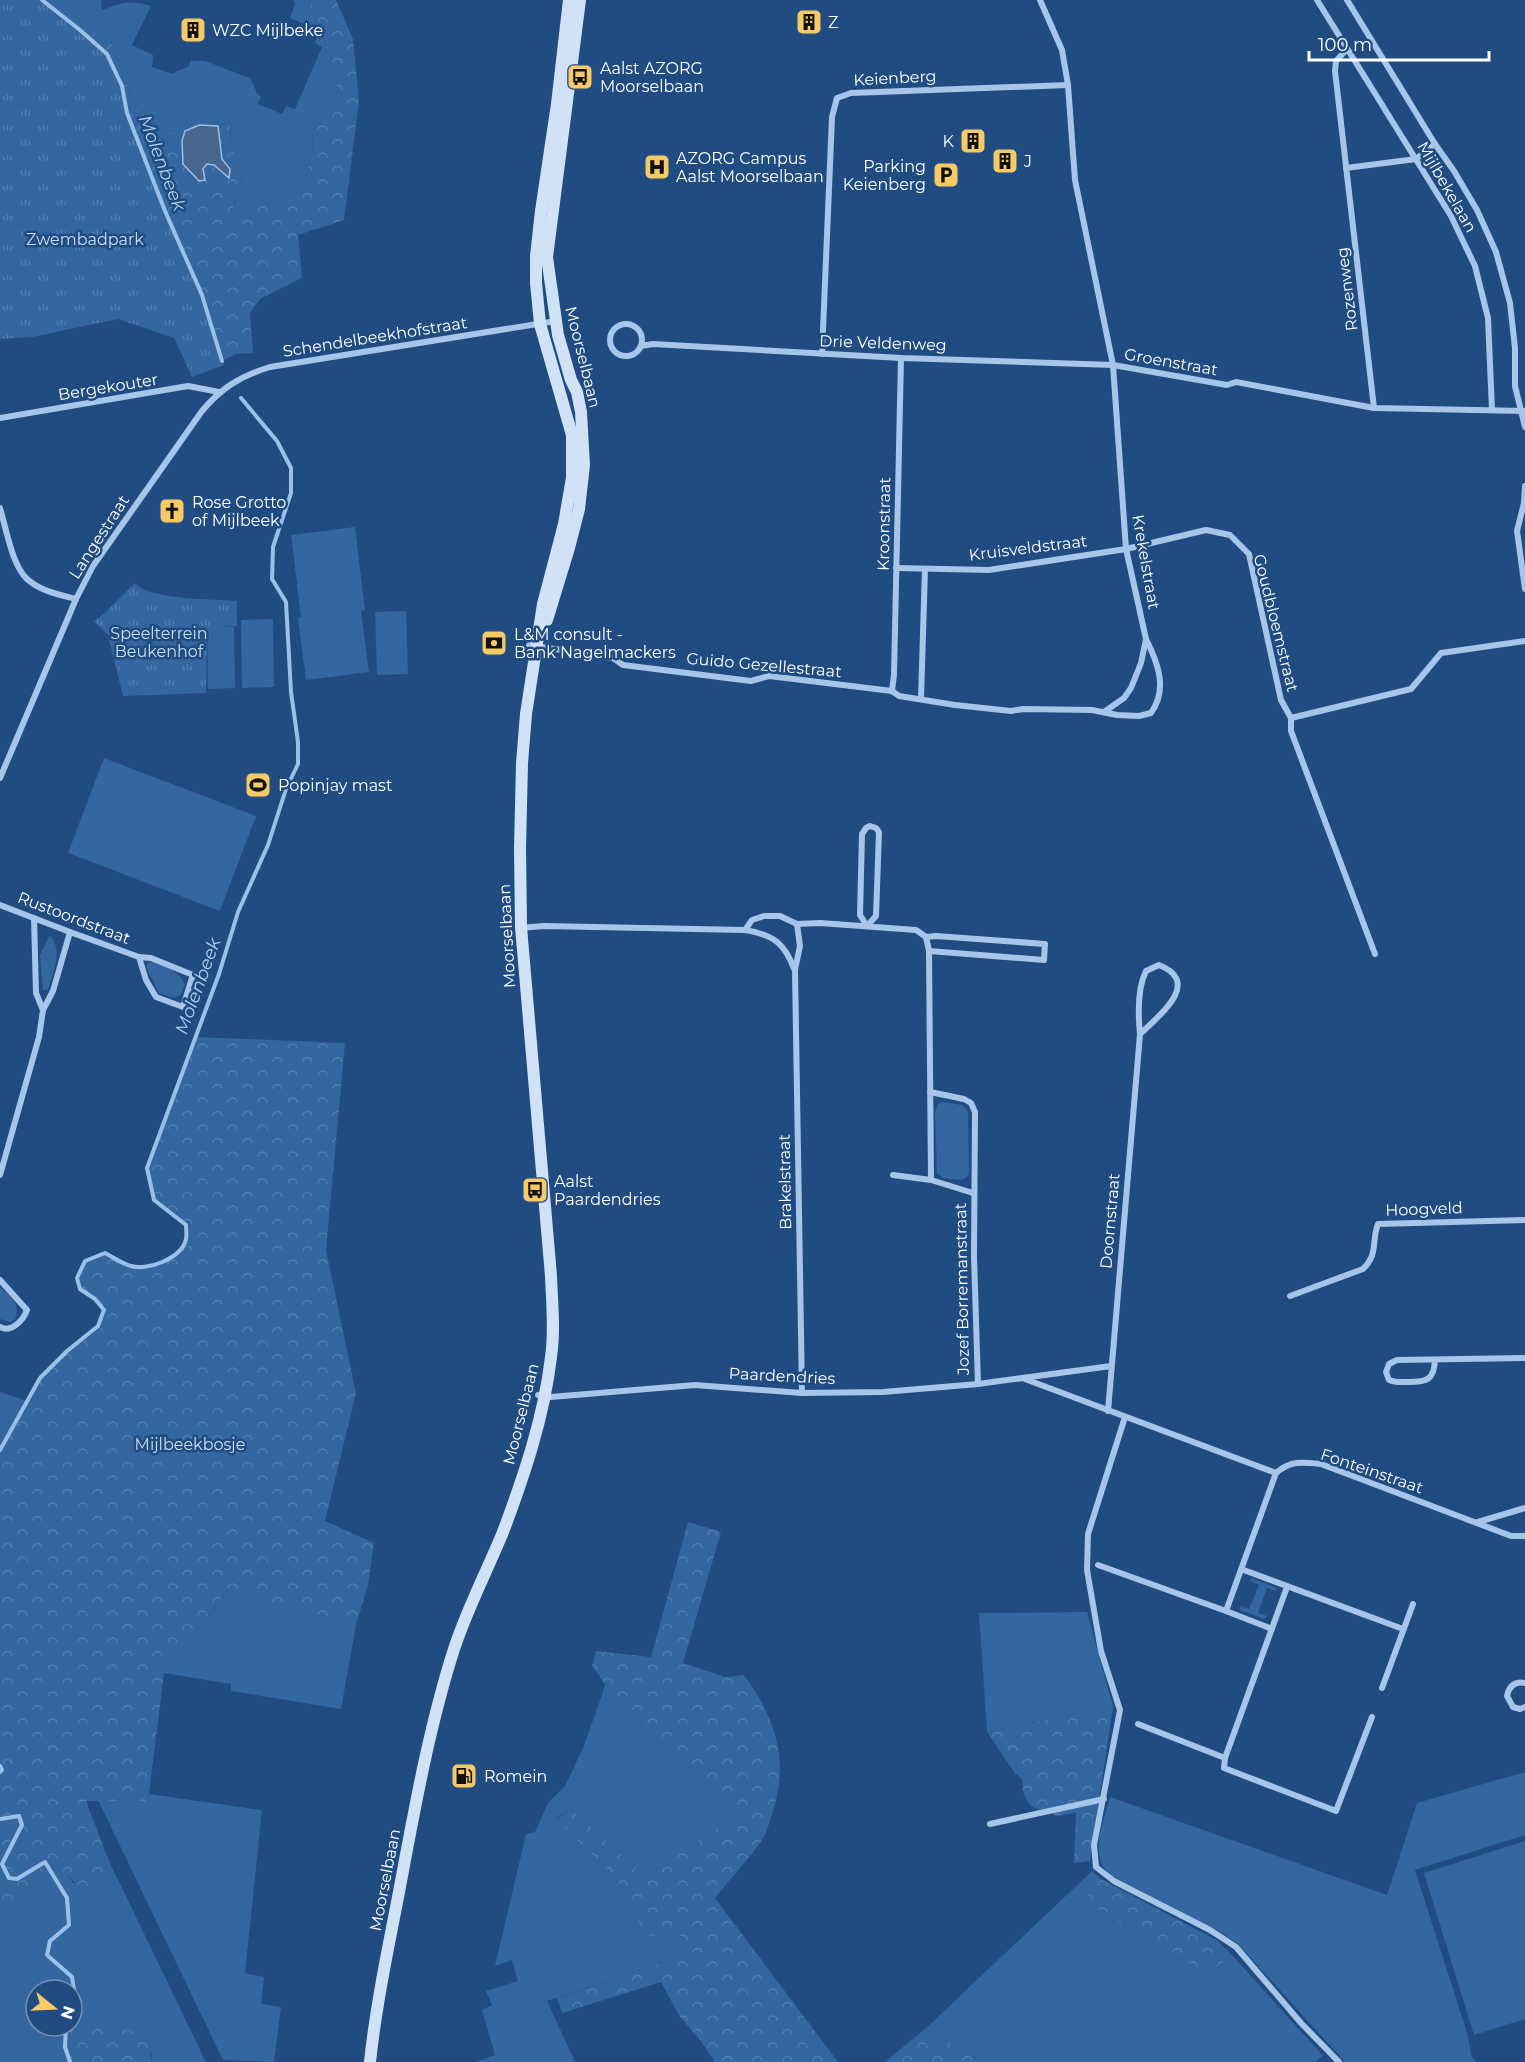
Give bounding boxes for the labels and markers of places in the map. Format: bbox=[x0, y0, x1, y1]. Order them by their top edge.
building icon: Z bbox=[794, 7, 824, 37]
place label: Z bbox=[828, 13, 838, 32]
building icon: WZC Mijlbeke bbox=[178, 15, 208, 45]
place label: WZC Mijlbeke bbox=[212, 21, 323, 40]
place label: Aalst AZORG Moorselbaan bbox=[600, 59, 704, 96]
bus stop icon: Aalst AZORG Moorselbaan bbox=[565, 62, 595, 92]
building icon: K bbox=[958, 126, 988, 156]
place label: K bbox=[943, 132, 955, 151]
building icon: J bbox=[990, 146, 1020, 176]
place label: AZORG Campus Aalst Moorselbaan bbox=[676, 149, 824, 186]
hospital icon: AZORG Campus Aalst Moorselbaan bbox=[642, 152, 672, 182]
place label: J bbox=[1023, 152, 1032, 171]
place label: Parking Keienberg bbox=[843, 157, 926, 194]
parking icon: Parking Keienberg bbox=[931, 160, 961, 190]
place label: Rose Grotto of Mijlbeek bbox=[192, 493, 286, 530]
church icon: Rose Grotto of Mijlbeek bbox=[157, 496, 187, 526]
place label: L&M consult - Bank Nagelmackers bbox=[514, 625, 676, 662]
bank icon: L&M consult - Bank Nagelmackers bbox=[479, 628, 509, 658]
sports icon: Popinjay mast bbox=[243, 770, 273, 800]
place label: Popinjay mast bbox=[278, 776, 393, 795]
place label: Aalst Paardendries bbox=[554, 1172, 661, 1209]
bus stop icon: Aalst Paardendries bbox=[520, 1175, 550, 1205]
fuel station icon: Romein bbox=[449, 1761, 479, 1791]
place label: Romein bbox=[484, 1767, 547, 1786]

